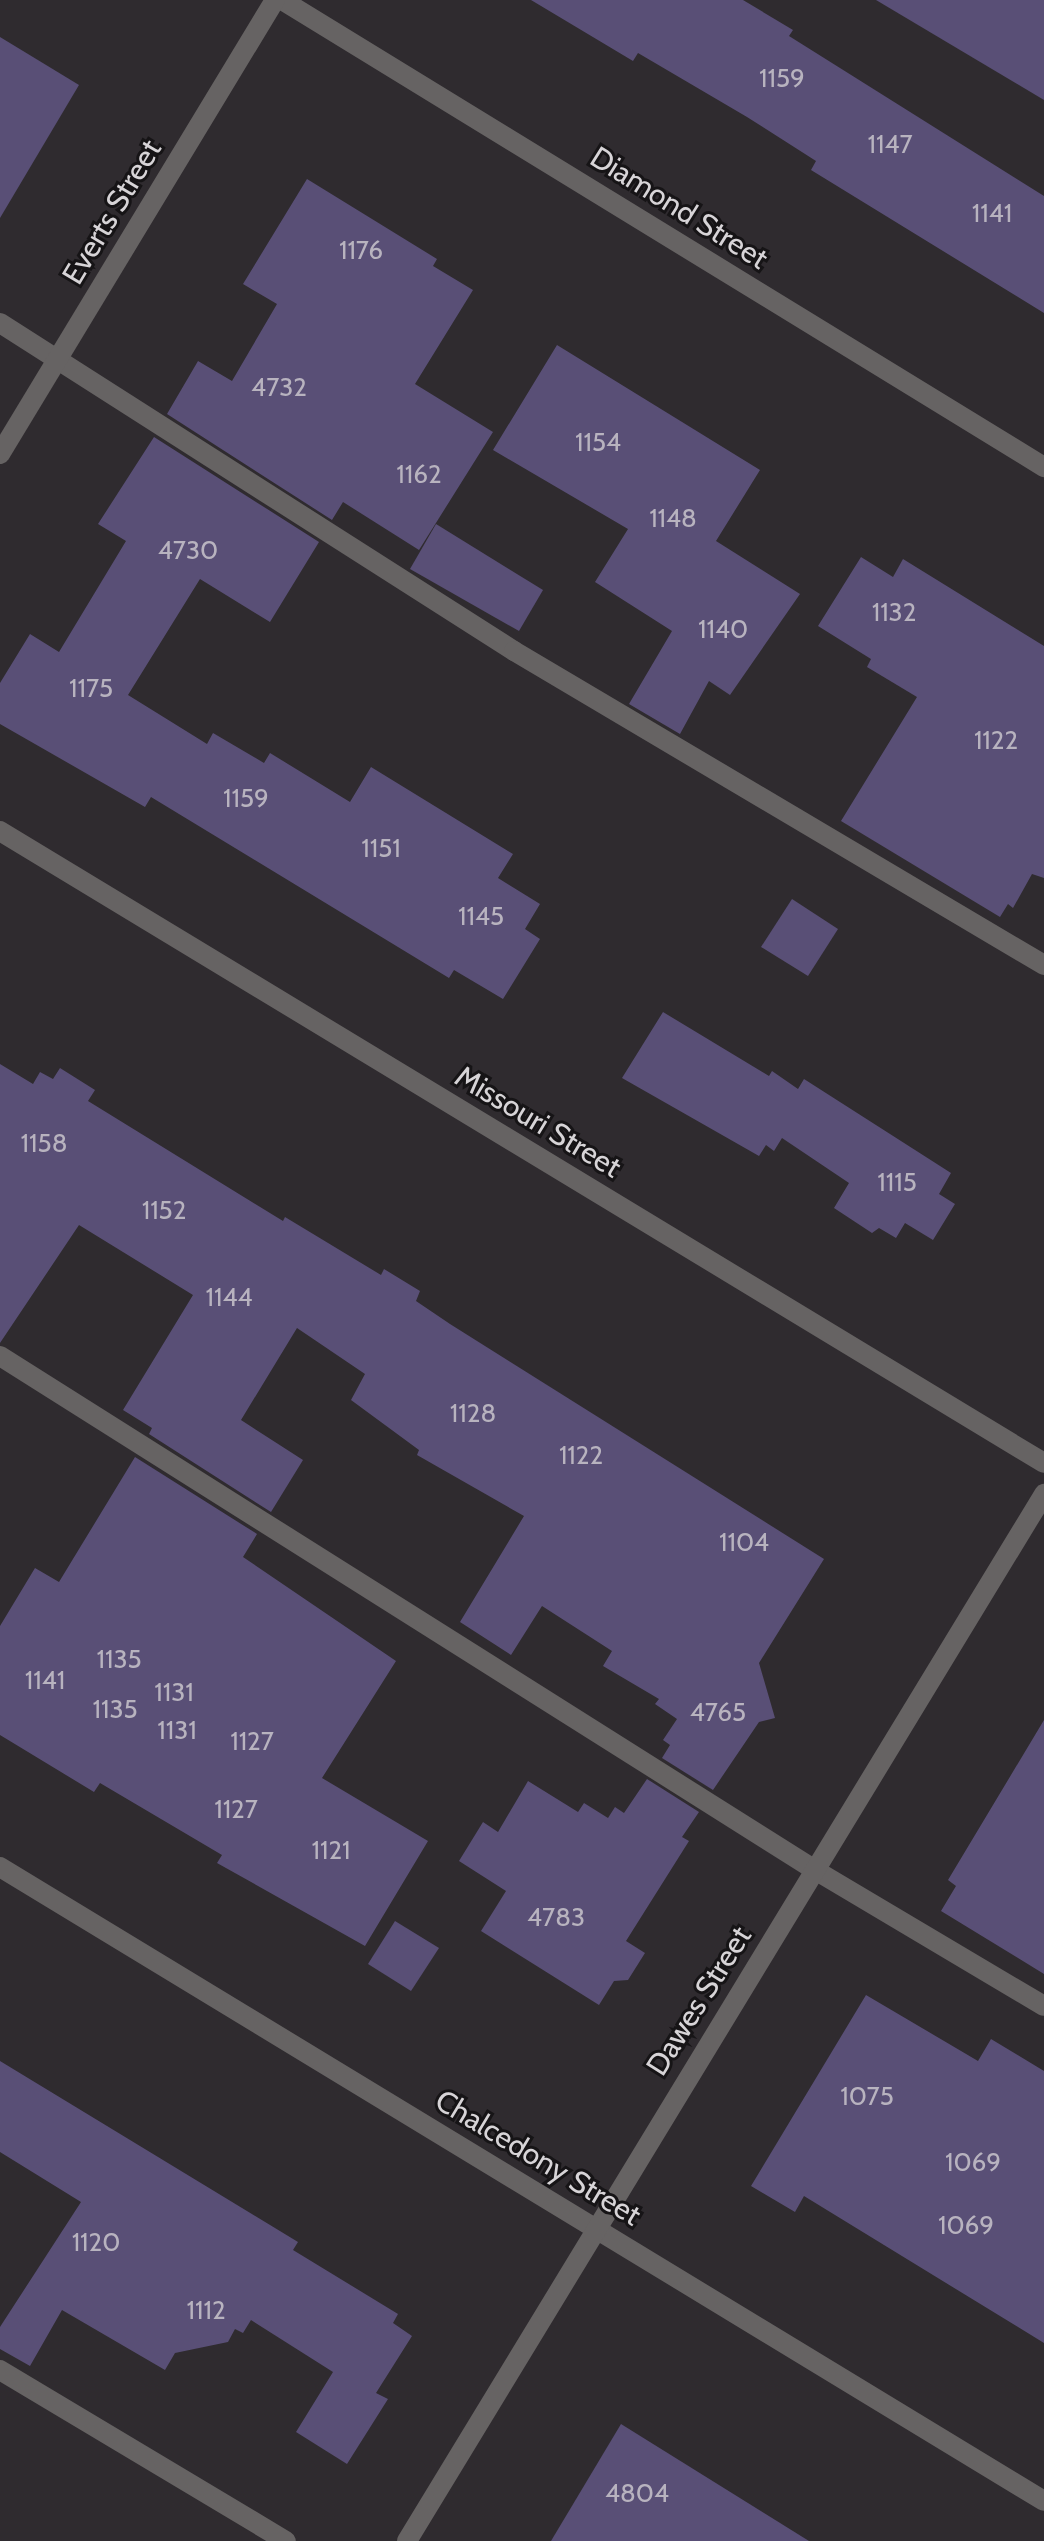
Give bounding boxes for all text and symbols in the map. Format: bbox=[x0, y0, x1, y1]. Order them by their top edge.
house number: 1159 bbox=[759, 63, 805, 95]
house number: 1147 bbox=[867, 129, 913, 161]
street label: Everts Street bbox=[55, 133, 169, 291]
street label: Diamond Street bbox=[584, 139, 774, 277]
house number: 1141 bbox=[972, 198, 1012, 230]
house number: 1176 bbox=[339, 235, 383, 267]
house number: 4732 bbox=[251, 372, 307, 404]
house number: 1154 bbox=[575, 427, 621, 459]
house number: 1162 bbox=[396, 459, 442, 491]
house number: 1148 bbox=[649, 503, 697, 535]
house number: 4730 bbox=[158, 535, 218, 567]
house number: 1132 bbox=[872, 597, 916, 629]
house number: 1140 bbox=[698, 614, 748, 646]
house number: 1175 bbox=[69, 673, 113, 705]
house number: 1122 bbox=[974, 725, 1018, 757]
house number: 1159 bbox=[223, 783, 269, 815]
house number: 1151 bbox=[361, 833, 401, 865]
house number: 1145 bbox=[458, 901, 504, 933]
street label: Missouri Street bbox=[449, 1058, 627, 1186]
house number: 1158 bbox=[21, 1128, 67, 1160]
house number: 1115 bbox=[877, 1167, 917, 1199]
house number: 1152 bbox=[142, 1195, 186, 1227]
house number: 1144 bbox=[205, 1282, 253, 1314]
house number: 1128 bbox=[450, 1398, 496, 1430]
house number: 1122 bbox=[559, 1440, 603, 1472]
house number: 1104 bbox=[719, 1527, 769, 1559]
house number: 1135 bbox=[96, 1644, 142, 1676]
house number: 1141 bbox=[25, 1665, 65, 1697]
house number: 1131 bbox=[154, 1677, 194, 1709]
house number: 1135 bbox=[92, 1694, 138, 1726]
house number: 4765 bbox=[690, 1697, 746, 1729]
house number: 1131 bbox=[157, 1715, 197, 1747]
house number: 1127 bbox=[230, 1726, 274, 1758]
house number: 1127 bbox=[214, 1794, 258, 1826]
house number: 1121 bbox=[311, 1835, 351, 1867]
house number: 4783 bbox=[527, 1902, 585, 1934]
street label: Dawes Street bbox=[639, 1920, 759, 2082]
house number: 1075 bbox=[840, 2081, 894, 2113]
street label: Chalcedony Street bbox=[429, 2082, 647, 2234]
house number: 1069 bbox=[945, 2147, 1001, 2179]
house number: 1069 bbox=[938, 2210, 994, 2242]
house number: 1120 bbox=[72, 2227, 120, 2259]
house number: 1112 bbox=[186, 2295, 226, 2327]
house number: 4804 bbox=[605, 2478, 669, 2510]

